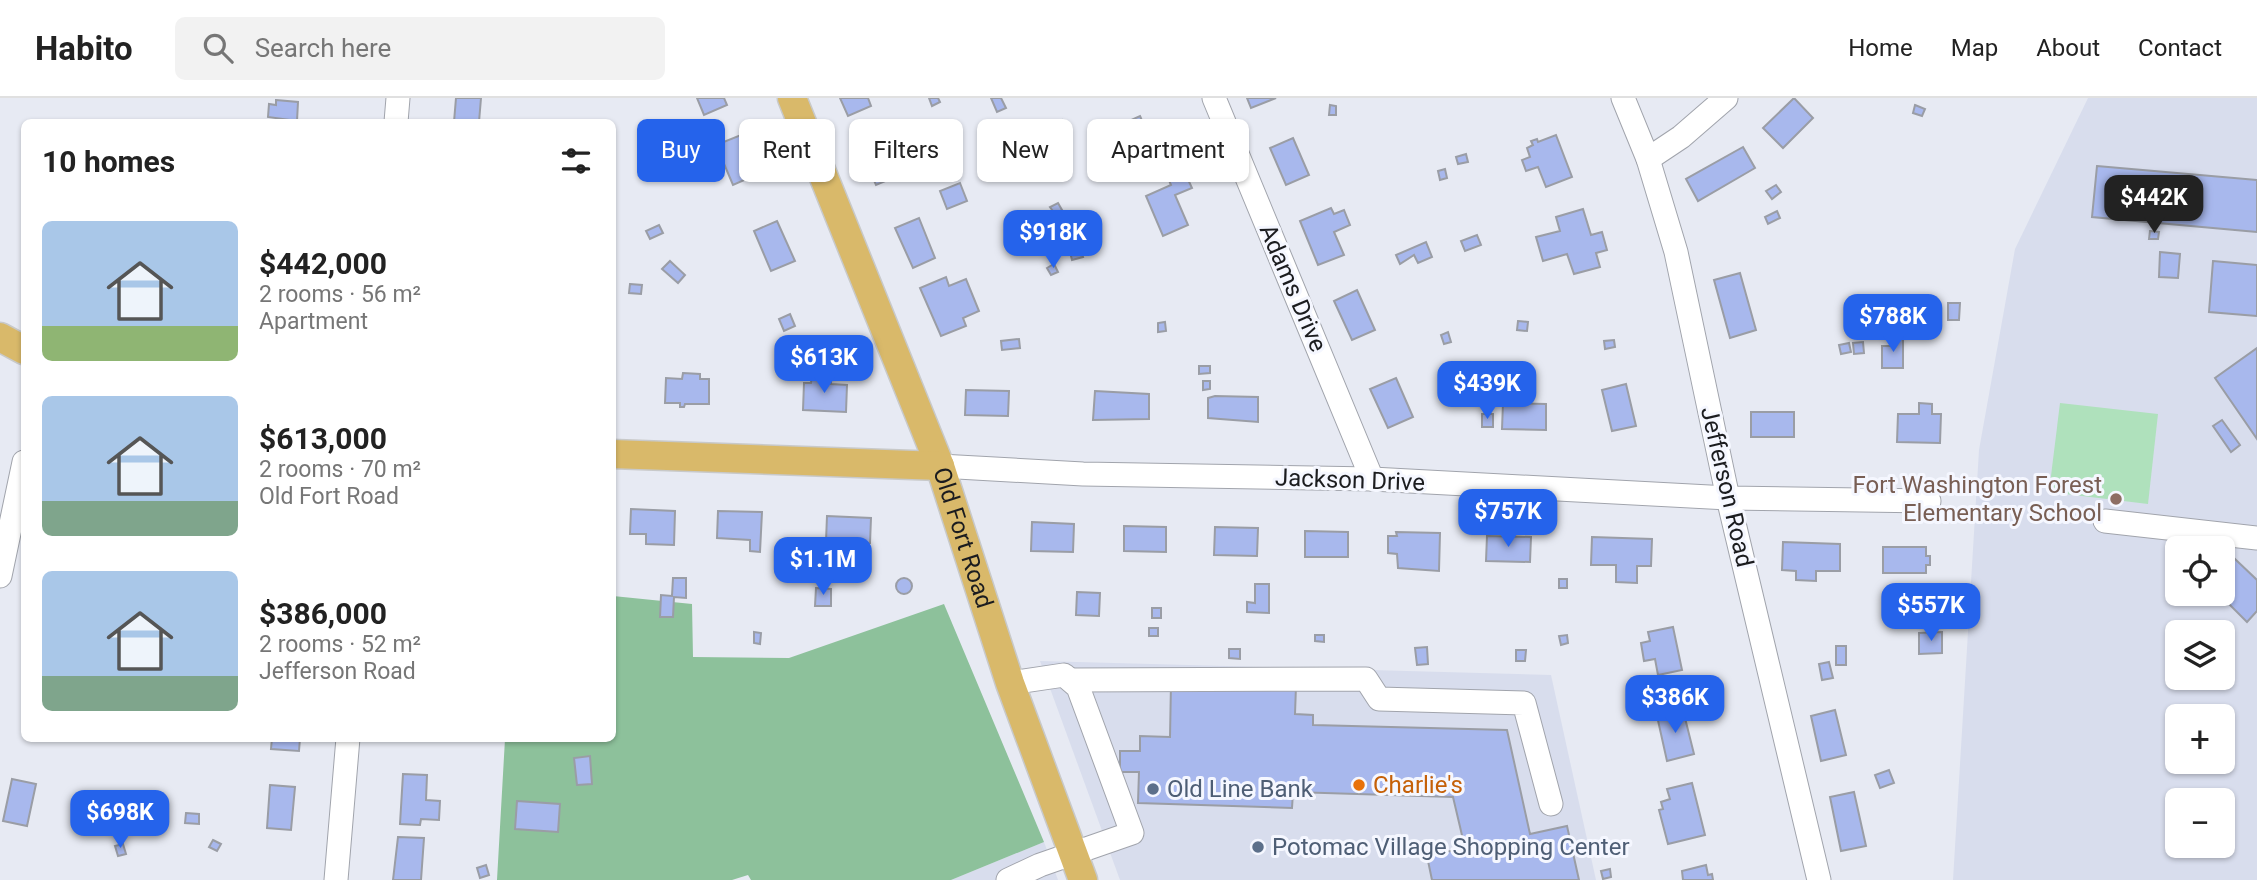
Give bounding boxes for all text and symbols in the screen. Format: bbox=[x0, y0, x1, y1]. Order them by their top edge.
search box bbox=[175, 17, 665, 80]
text: Habito bbox=[35, 29, 133, 68]
icon: search bbox=[199, 29, 237, 67]
text: Search here bbox=[255, 33, 391, 63]
text: Home bbox=[1848, 34, 1913, 62]
text: Map bbox=[1951, 34, 1998, 62]
text: About bbox=[2036, 34, 2100, 62]
text: Contact bbox=[2138, 34, 2222, 62]
chip: Buy bbox=[637, 119, 725, 182]
chip: Rent bbox=[739, 119, 835, 182]
chip: Filters bbox=[849, 119, 963, 182]
chip: New bbox=[977, 119, 1073, 182]
chip: Apartment bbox=[1087, 119, 1249, 182]
icon: filters bbox=[557, 142, 595, 180]
text: 10 homes bbox=[42, 144, 175, 179]
pin: $442K bbox=[2105, 176, 2203, 235]
text: $442K bbox=[2120, 184, 2188, 211]
pin: $918K bbox=[1004, 211, 1102, 270]
text: $918K bbox=[1019, 219, 1087, 246]
street label: Adams Drive bbox=[1254, 220, 1332, 356]
text: $442,000 bbox=[259, 246, 387, 281]
icon: home bbox=[98, 249, 182, 333]
text: 2 rooms · 56 m² bbox=[259, 281, 421, 308]
pin: $788K bbox=[1844, 294, 1942, 354]
text: $788K bbox=[1859, 303, 1927, 330]
text: Apartment bbox=[259, 308, 368, 335]
pin: $613K bbox=[775, 336, 873, 395]
text: $613K bbox=[790, 344, 858, 371]
pin: $439K bbox=[1438, 362, 1536, 421]
text: $439K bbox=[1453, 370, 1521, 397]
street label: Jefferson Road bbox=[1695, 404, 1759, 570]
text: $613,000 bbox=[259, 421, 387, 456]
icon: home bbox=[98, 424, 182, 508]
text: 2 rooms · 70 m² bbox=[259, 456, 421, 483]
street label: Jackson Drive bbox=[1274, 463, 1426, 497]
street label: Old Fort Road bbox=[927, 464, 999, 612]
place label: Fort Washington Forest Elementary School bbox=[1853, 471, 2102, 527]
text: Old Fort Road bbox=[259, 483, 399, 510]
pin: $757K bbox=[1459, 490, 1557, 549]
marker: Fort Washington Forest Elementary School bbox=[2108, 491, 2124, 507]
text: $757K bbox=[1474, 498, 1542, 525]
map controls bbox=[2165, 536, 2235, 858]
button: locate bbox=[2165, 536, 2235, 606]
pin: $1.1M bbox=[774, 538, 872, 597]
text: $1.1M bbox=[790, 546, 856, 573]
pin: $557K bbox=[1882, 584, 1980, 643]
text: $557K bbox=[1897, 592, 1965, 619]
text: $386,000 bbox=[259, 596, 387, 631]
icon: home bbox=[98, 599, 182, 683]
button: layers bbox=[2165, 620, 2235, 690]
text: 2 rooms · 52 m² bbox=[259, 631, 421, 658]
text: Jefferson Road bbox=[259, 658, 416, 685]
pin: $386K bbox=[1626, 676, 1724, 735]
text: $386K bbox=[1641, 684, 1709, 711]
button: + bbox=[2165, 704, 2235, 774]
place label: Charlie's bbox=[1373, 771, 1463, 799]
place label: Old Line Bank bbox=[1167, 775, 1314, 803]
marker: Charlie's bbox=[1351, 777, 1367, 793]
marker: Old Line Bank bbox=[1145, 781, 1161, 797]
button: − bbox=[2165, 788, 2235, 858]
pin: $698K bbox=[71, 790, 169, 850]
text: $698K bbox=[86, 799, 154, 826]
place label: Potomac Village Shopping Center bbox=[1272, 833, 1630, 861]
marker: Potomac Village Shopping Center bbox=[1250, 839, 1266, 855]

